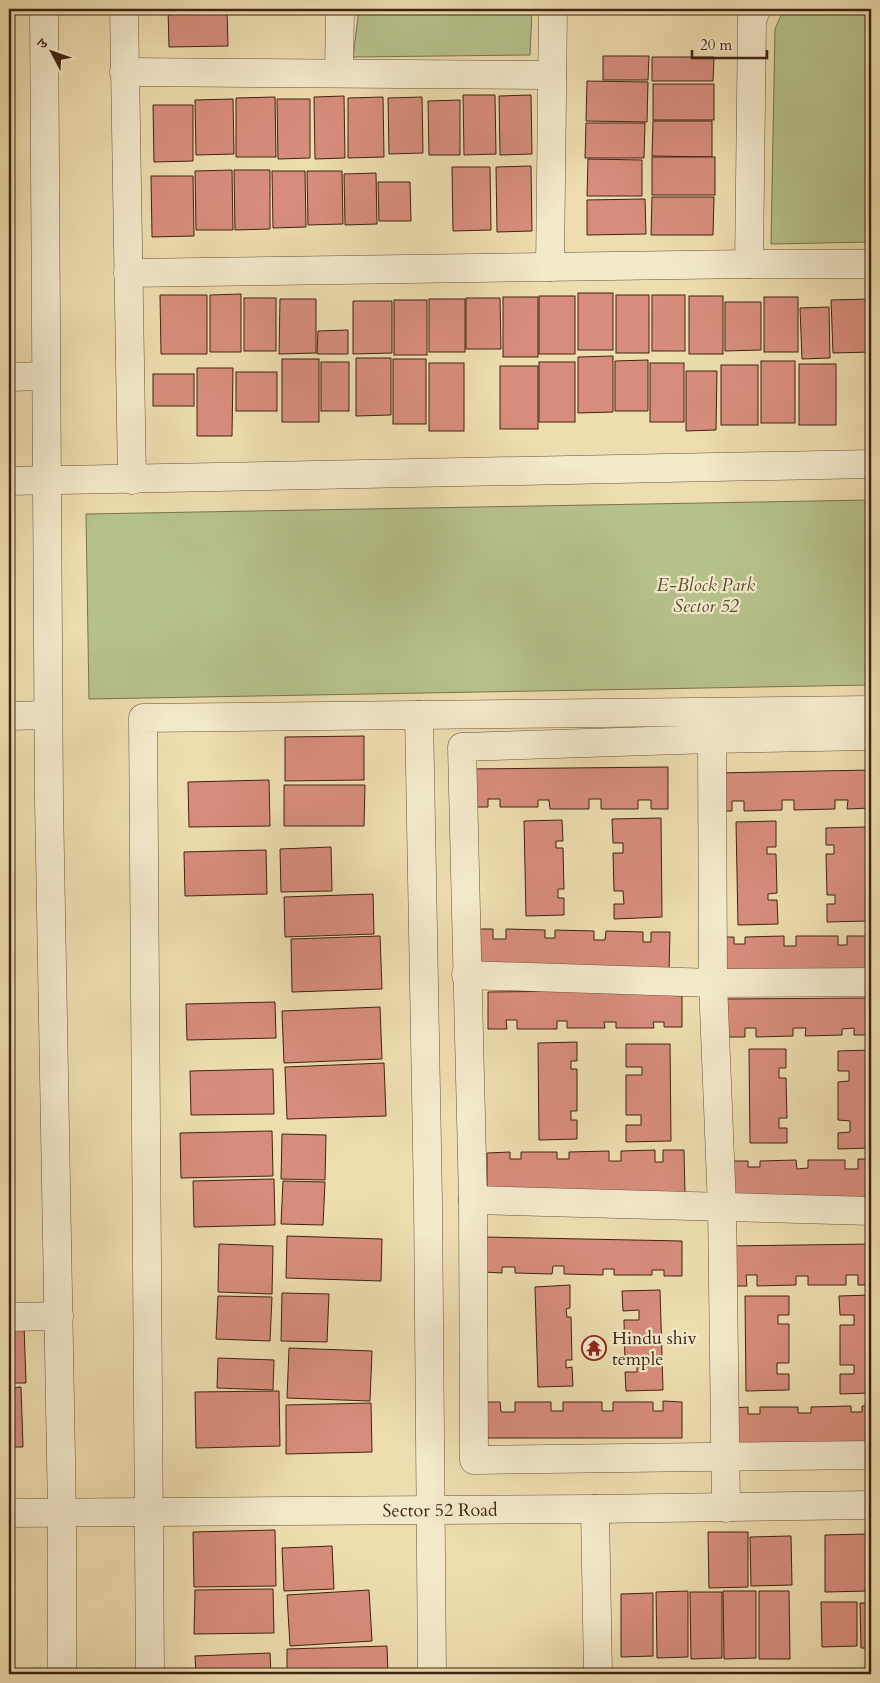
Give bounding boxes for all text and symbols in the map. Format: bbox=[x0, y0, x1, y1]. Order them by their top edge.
north arrow bbox=[28, 28, 78, 78]
scale bar bbox=[692, 28, 768, 60]
text: उ bbox=[32, 34, 53, 53]
text: 20 m bbox=[700, 35, 732, 55]
park label: E-Block Park Sector 52 bbox=[657, 573, 755, 619]
place label: Hindu shiv temple bbox=[612, 1326, 698, 1372]
temple icon: Hindu shiv temple bbox=[581, 1335, 607, 1361]
street label: Sector 52 Road bbox=[382, 1497, 498, 1523]

